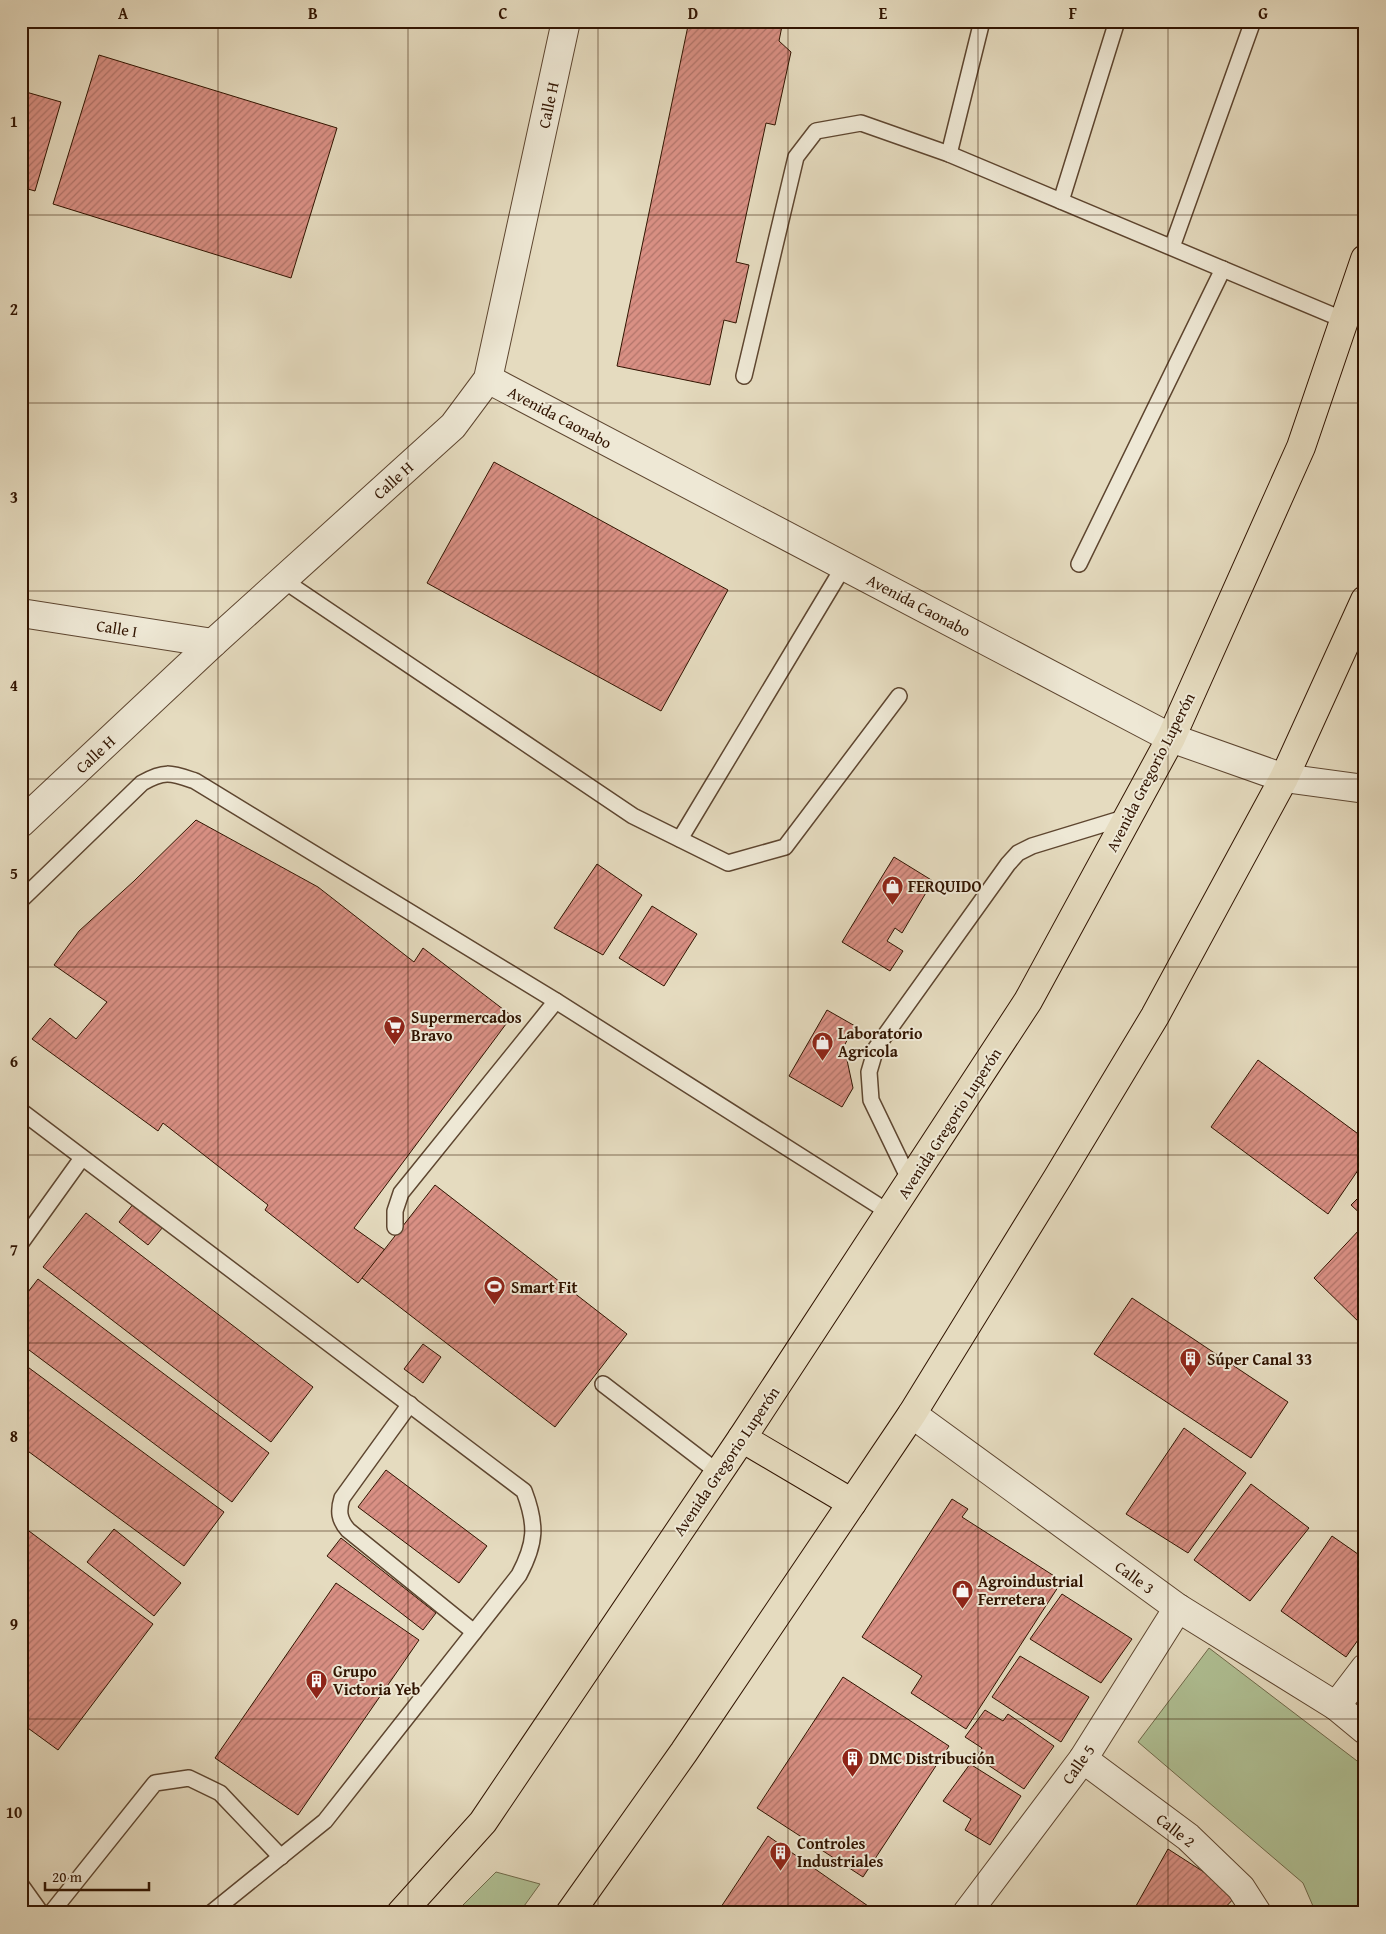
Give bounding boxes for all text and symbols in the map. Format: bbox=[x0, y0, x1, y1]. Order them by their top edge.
text: A bbox=[118, 1, 129, 25]
text: B bbox=[308, 1, 318, 25]
text: C bbox=[498, 1, 508, 25]
text: D bbox=[688, 1, 698, 25]
text: E bbox=[879, 1, 888, 25]
text: F bbox=[1069, 1, 1077, 25]
text: G bbox=[1258, 1, 1268, 25]
street label: Calle H bbox=[531, 79, 565, 130]
text: 1 bbox=[10, 109, 18, 133]
text: 2 bbox=[10, 297, 18, 321]
street label: Avenida Caonabo bbox=[504, 380, 616, 454]
street label: Calle H bbox=[368, 455, 419, 505]
text: 3 bbox=[10, 485, 18, 509]
street label: Avenida Caonabo bbox=[863, 568, 975, 642]
street label: Calle I bbox=[95, 613, 139, 643]
text: 4 bbox=[10, 673, 18, 697]
street label: Avenida Gregorio Luperón bbox=[1099, 688, 1201, 856]
street label: Calle H bbox=[70, 729, 121, 779]
text: 5 bbox=[10, 861, 18, 885]
shop icon: FERQUIDO bbox=[880, 874, 904, 905]
place label: FERQUIDO bbox=[908, 874, 981, 898]
place label: Supermercados Bravo bbox=[411, 1005, 522, 1047]
supermarket icon: Supermercados Bravo bbox=[383, 1014, 407, 1045]
place label: Laboratorio Agricola bbox=[838, 1021, 923, 1063]
shop icon: Laboratorio Agricola bbox=[810, 1030, 834, 1061]
street label: Avenida Gregorio Luperón bbox=[891, 1043, 1007, 1203]
text: 6 bbox=[10, 1049, 18, 1073]
text: 7 bbox=[10, 1237, 18, 1261]
sports icon: Smart Fit bbox=[483, 1275, 507, 1306]
place label: Smart Fit bbox=[511, 1275, 578, 1299]
building icon: Súper Canal 33 bbox=[1179, 1347, 1203, 1378]
place label: Súper Canal 33 bbox=[1207, 1347, 1312, 1371]
street label: Avenida Gregorio Luperón bbox=[667, 1381, 785, 1541]
text: 8 bbox=[10, 1424, 18, 1448]
street label: Calle 3 bbox=[1110, 1554, 1160, 1600]
place label: Agroindustrial Ferretera bbox=[978, 1569, 1084, 1611]
shop icon: Agroindustrial Ferretera bbox=[950, 1578, 974, 1609]
text: 9 bbox=[10, 1612, 18, 1636]
place label: Grupo Victoria Yeb bbox=[333, 1659, 420, 1701]
building icon: Grupo Victoria Yeb bbox=[305, 1668, 329, 1699]
street label: Calle 5 bbox=[1056, 1739, 1100, 1789]
building icon: DMC Distribución bbox=[841, 1746, 865, 1777]
place label: DMC Distribución bbox=[869, 1746, 995, 1770]
text: 10 bbox=[6, 1800, 22, 1824]
street label: Calle 2 bbox=[1151, 1807, 1201, 1853]
place label: Controles Industriales bbox=[797, 1831, 883, 1873]
building icon: Controles Industriales bbox=[769, 1840, 793, 1871]
scale bar bbox=[45, 1859, 149, 1891]
text: 20 m bbox=[52, 1866, 83, 1887]

